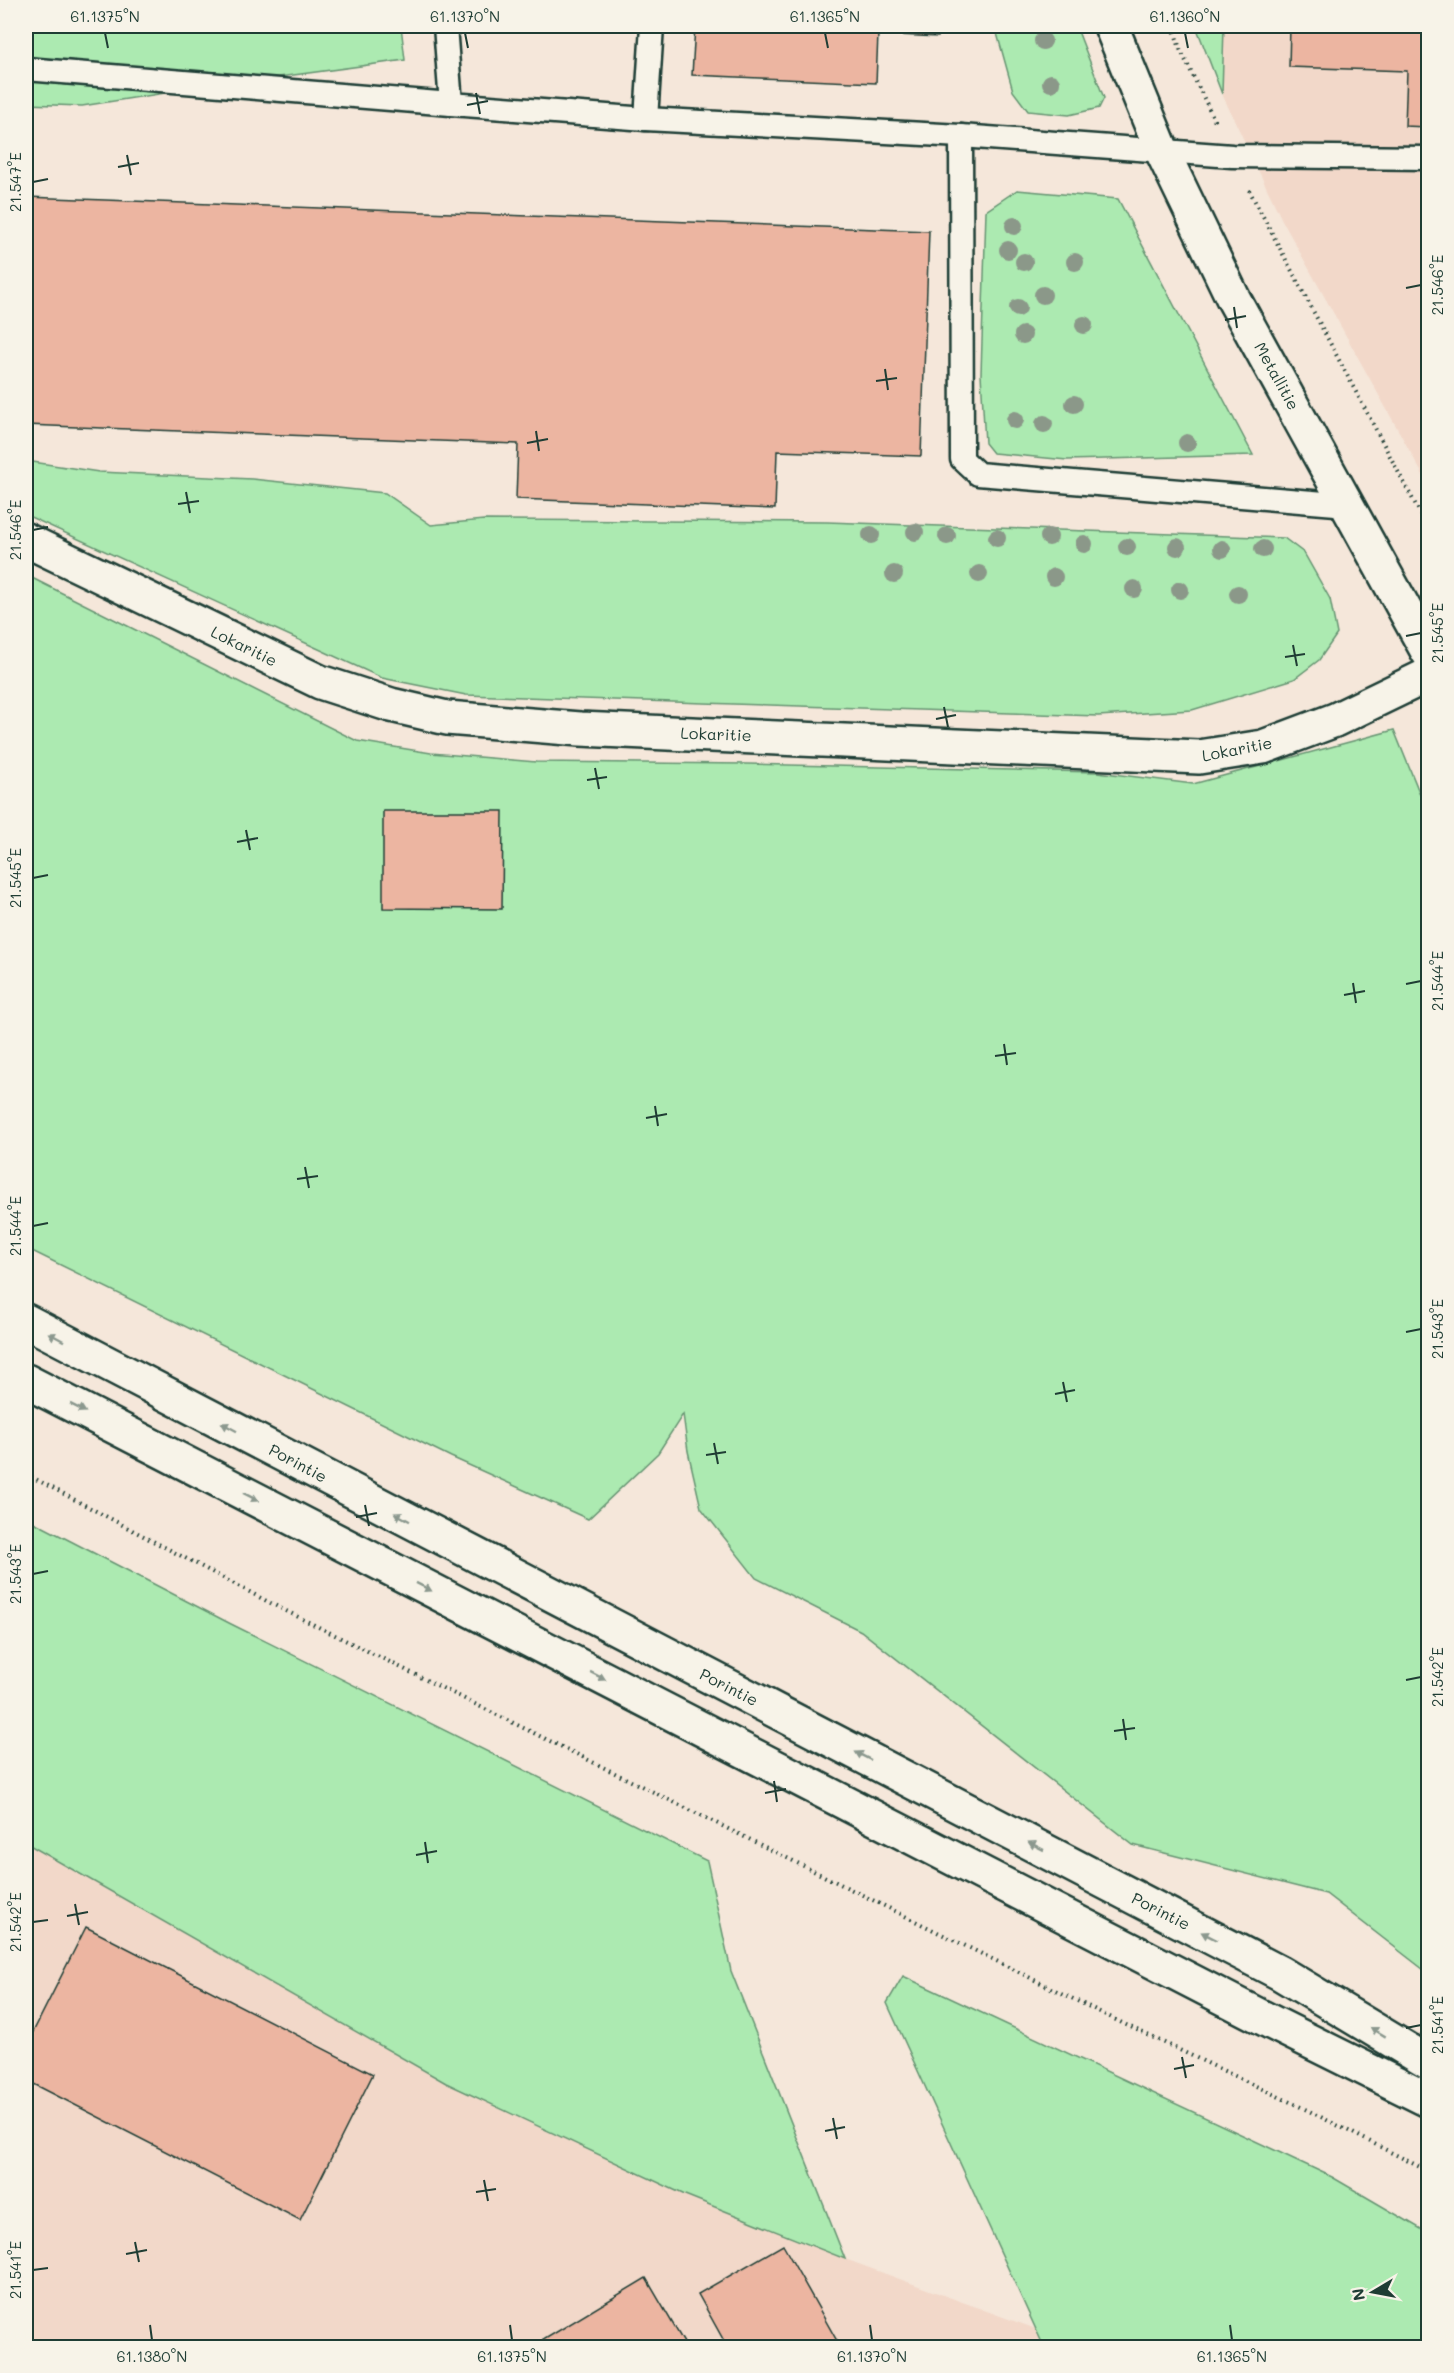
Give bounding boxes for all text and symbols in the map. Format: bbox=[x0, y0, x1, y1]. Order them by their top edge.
text: 61.1375°N bbox=[70, 6, 140, 26]
text: 61.1370°N bbox=[430, 6, 500, 26]
text: 61.1365°N bbox=[790, 6, 860, 26]
text: 61.1360°N bbox=[1150, 6, 1220, 26]
text: 21.547°E bbox=[5, 152, 25, 212]
text: 21.546°E bbox=[1427, 254, 1447, 315]
street label: Metallitie bbox=[1250, 338, 1305, 413]
text: 21.546°E bbox=[5, 499, 25, 560]
text: 21.545°E bbox=[1427, 603, 1447, 663]
street label: Lokaritie bbox=[208, 621, 281, 671]
street label: Lokaritie bbox=[680, 722, 752, 745]
street label: Lokaritie bbox=[1200, 731, 1274, 766]
text: 21.545°E bbox=[5, 848, 25, 908]
text: 21.544°E bbox=[1427, 950, 1447, 1011]
text: 21.544°E bbox=[5, 1195, 25, 1256]
text: 21.543°E bbox=[1427, 1298, 1447, 1359]
one-way arrow bbox=[47, 1332, 65, 1342]
one-way arrow bbox=[69, 1403, 86, 1413]
one-way arrow bbox=[220, 1422, 238, 1432]
street label: Porintie bbox=[266, 1439, 331, 1487]
one-way arrow bbox=[242, 1492, 260, 1502]
one-way arrow bbox=[393, 1512, 411, 1522]
text: 21.543°E bbox=[5, 1543, 25, 1604]
one-way arrow bbox=[416, 1582, 433, 1591]
text: 21.542°E bbox=[1427, 1647, 1447, 1707]
street label: Porintie bbox=[696, 1663, 762, 1710]
one-way arrow bbox=[589, 1671, 606, 1681]
one-way arrow bbox=[854, 1751, 871, 1761]
one-way arrow bbox=[1027, 1841, 1044, 1851]
street label: Porintie bbox=[1128, 1887, 1194, 1934]
text: 21.542°E bbox=[5, 1892, 25, 1952]
one-way arrow bbox=[1200, 1931, 1217, 1941]
text: 21.541°E bbox=[1427, 1996, 1447, 2054]
one-way arrow bbox=[1370, 2027, 1386, 2038]
text: 21.541°E bbox=[5, 2241, 25, 2299]
north arrow bbox=[1343, 2262, 1403, 2322]
text: N bbox=[1346, 2287, 1369, 2303]
text: 61.1380°N bbox=[117, 2346, 187, 2366]
text: 61.1375°N bbox=[477, 2346, 547, 2366]
text: 61.1370°N bbox=[837, 2346, 907, 2366]
text: 61.1365°N bbox=[1197, 2346, 1267, 2366]

